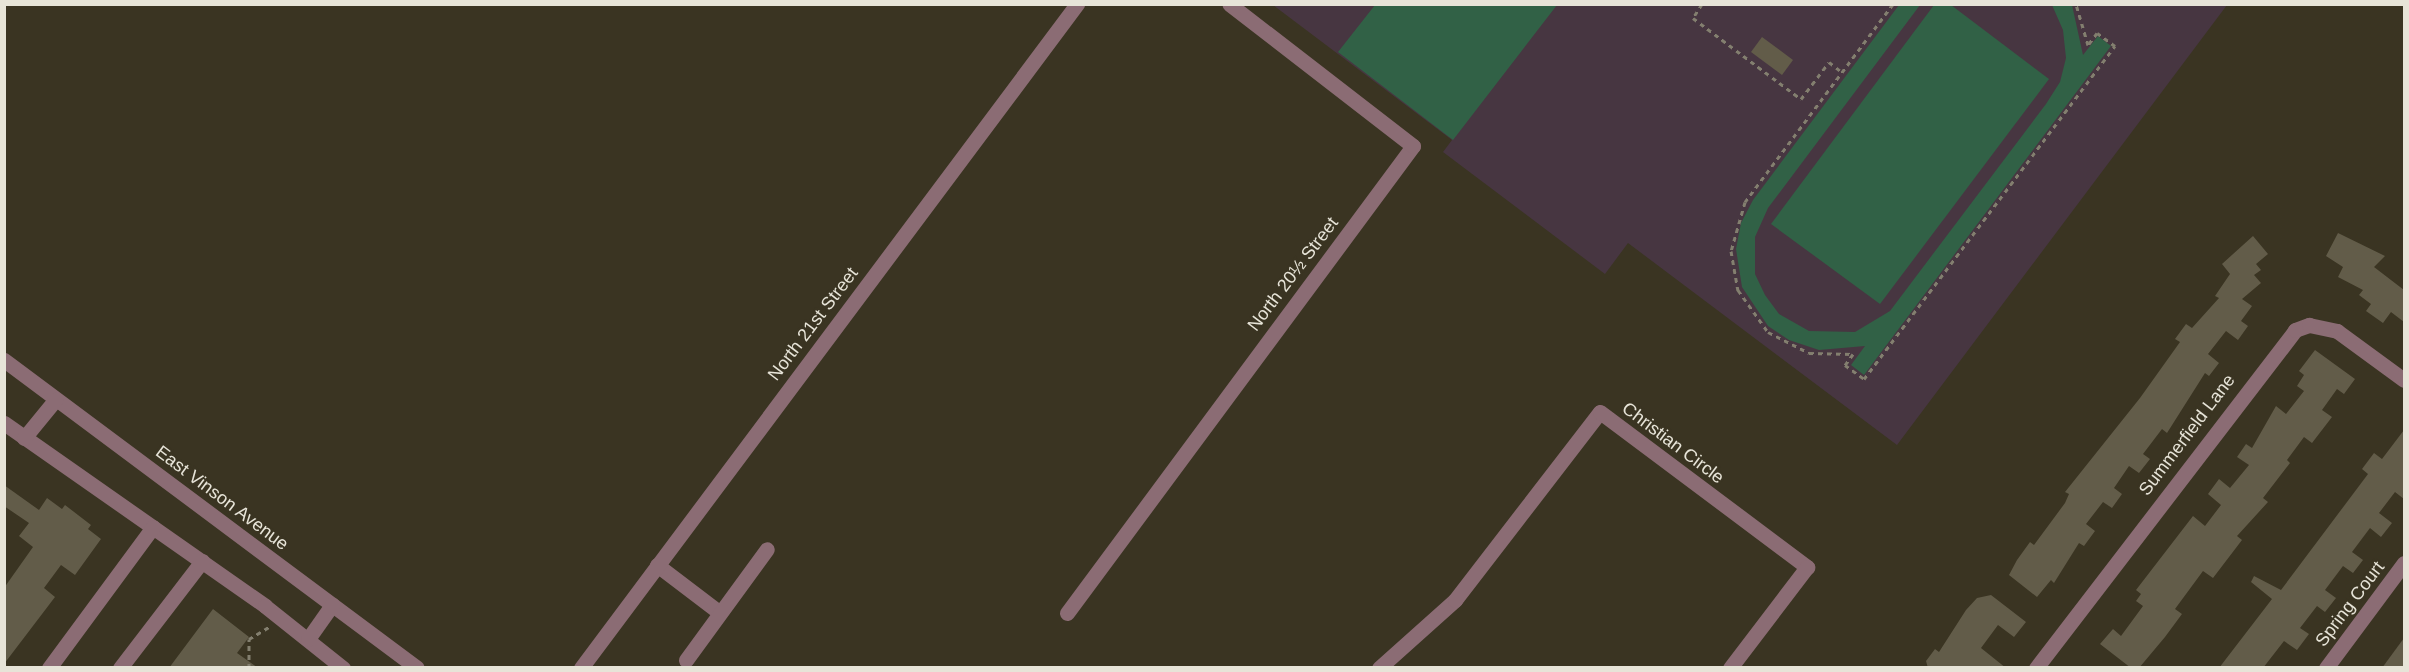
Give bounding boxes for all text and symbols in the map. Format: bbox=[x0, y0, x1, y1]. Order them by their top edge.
street label: North 20½ Street bbox=[1243, 213, 1343, 335]
street label: North 21st Street bbox=[763, 263, 863, 385]
street label: Summerfield Lane bbox=[2134, 370, 2240, 500]
street label: Christian Circle bbox=[1618, 398, 1728, 488]
street label: East Vinson Avenue bbox=[151, 441, 293, 555]
street label: Spring Court bbox=[2311, 557, 2389, 651]

